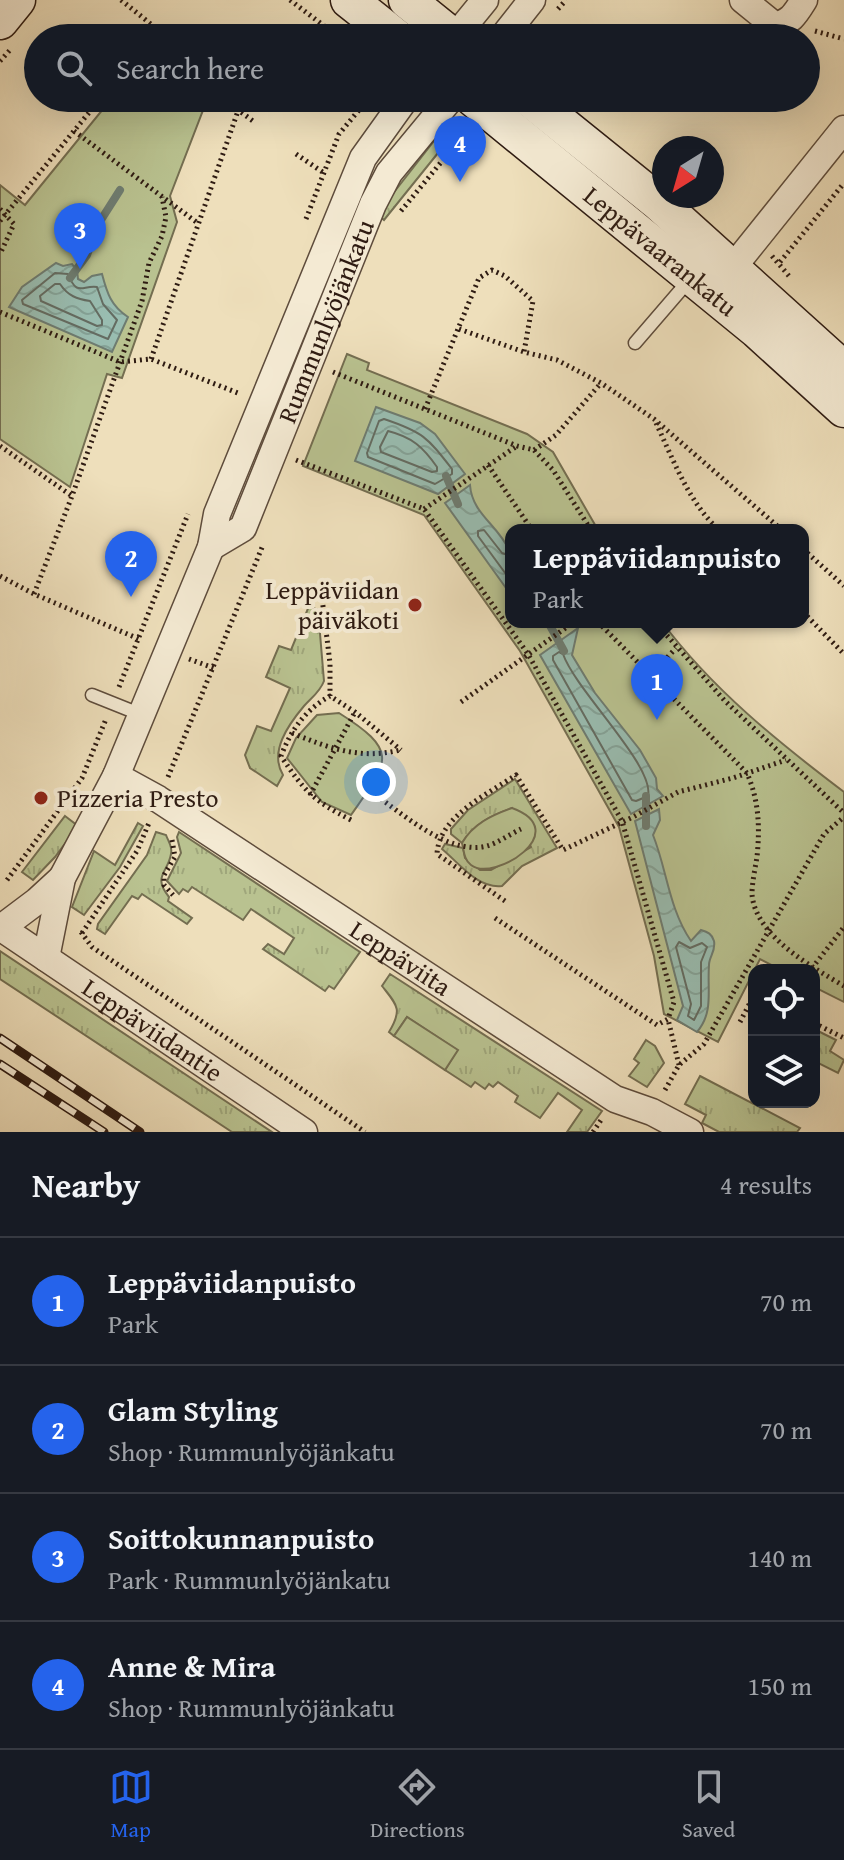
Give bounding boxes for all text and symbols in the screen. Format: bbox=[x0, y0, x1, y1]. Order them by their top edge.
search box bbox=[24, 24, 820, 112]
icon: search bbox=[52, 46, 96, 90]
text: Search here bbox=[116, 46, 264, 90]
pin: 4 bbox=[434, 116, 486, 182]
north arrow bbox=[652, 136, 724, 208]
street label: Leppävaarankatu bbox=[575, 176, 746, 325]
pin: 3 bbox=[54, 203, 106, 269]
street label: Rummunlyöjänkatu bbox=[267, 213, 384, 429]
popup bbox=[505, 524, 809, 628]
pin: 2 bbox=[105, 531, 157, 597]
text: Leppäviidanpuisto bbox=[533, 535, 781, 579]
place label: Leppäviidan päiväkoti bbox=[265, 570, 399, 639]
text: Park bbox=[533, 579, 583, 618]
marker: Leppäviidan päiväkoti bbox=[406, 596, 424, 614]
pin: 1 bbox=[631, 654, 683, 720]
your location bbox=[356, 762, 396, 802]
place label: Pizzeria Presto bbox=[57, 778, 219, 817]
marker: Pizzeria Presto bbox=[32, 789, 50, 807]
street label: Leppäviita bbox=[342, 910, 460, 1006]
map controls bbox=[748, 964, 820, 1108]
button: locate bbox=[748, 964, 820, 1036]
street label: Leppäviidantie bbox=[75, 968, 231, 1091]
button: layers bbox=[748, 1036, 820, 1108]
text: Nearby bbox=[32, 1160, 141, 1209]
text: 4 results bbox=[720, 1165, 812, 1204]
text: Leppäviidanpuisto bbox=[108, 1260, 356, 1304]
text: 1 bbox=[51, 1282, 65, 1321]
text: 70 m bbox=[760, 1282, 812, 1321]
text: Park bbox=[108, 1304, 158, 1343]
text: Glam Styling bbox=[108, 1388, 278, 1432]
text: 2 bbox=[51, 1410, 65, 1449]
text: 70 m bbox=[760, 1410, 812, 1449]
text: Shop · Rummunlyöjänkatu bbox=[108, 1432, 395, 1471]
text: Soittokunnanpuisto bbox=[108, 1516, 374, 1560]
text: 3 bbox=[51, 1538, 65, 1577]
text: 140 m bbox=[747, 1538, 812, 1577]
text: Park · Rummunlyöjänkatu bbox=[108, 1560, 390, 1599]
text: Anne & Mira bbox=[108, 1644, 276, 1688]
text: 4 bbox=[51, 1666, 65, 1705]
text: 150 m bbox=[747, 1666, 812, 1705]
text: Shop · Rummunlyöjänkatu bbox=[108, 1688, 395, 1727]
tab: Map bbox=[109, 1765, 153, 1845]
tab: Directions bbox=[370, 1765, 465, 1845]
tab: Saved bbox=[682, 1765, 735, 1845]

